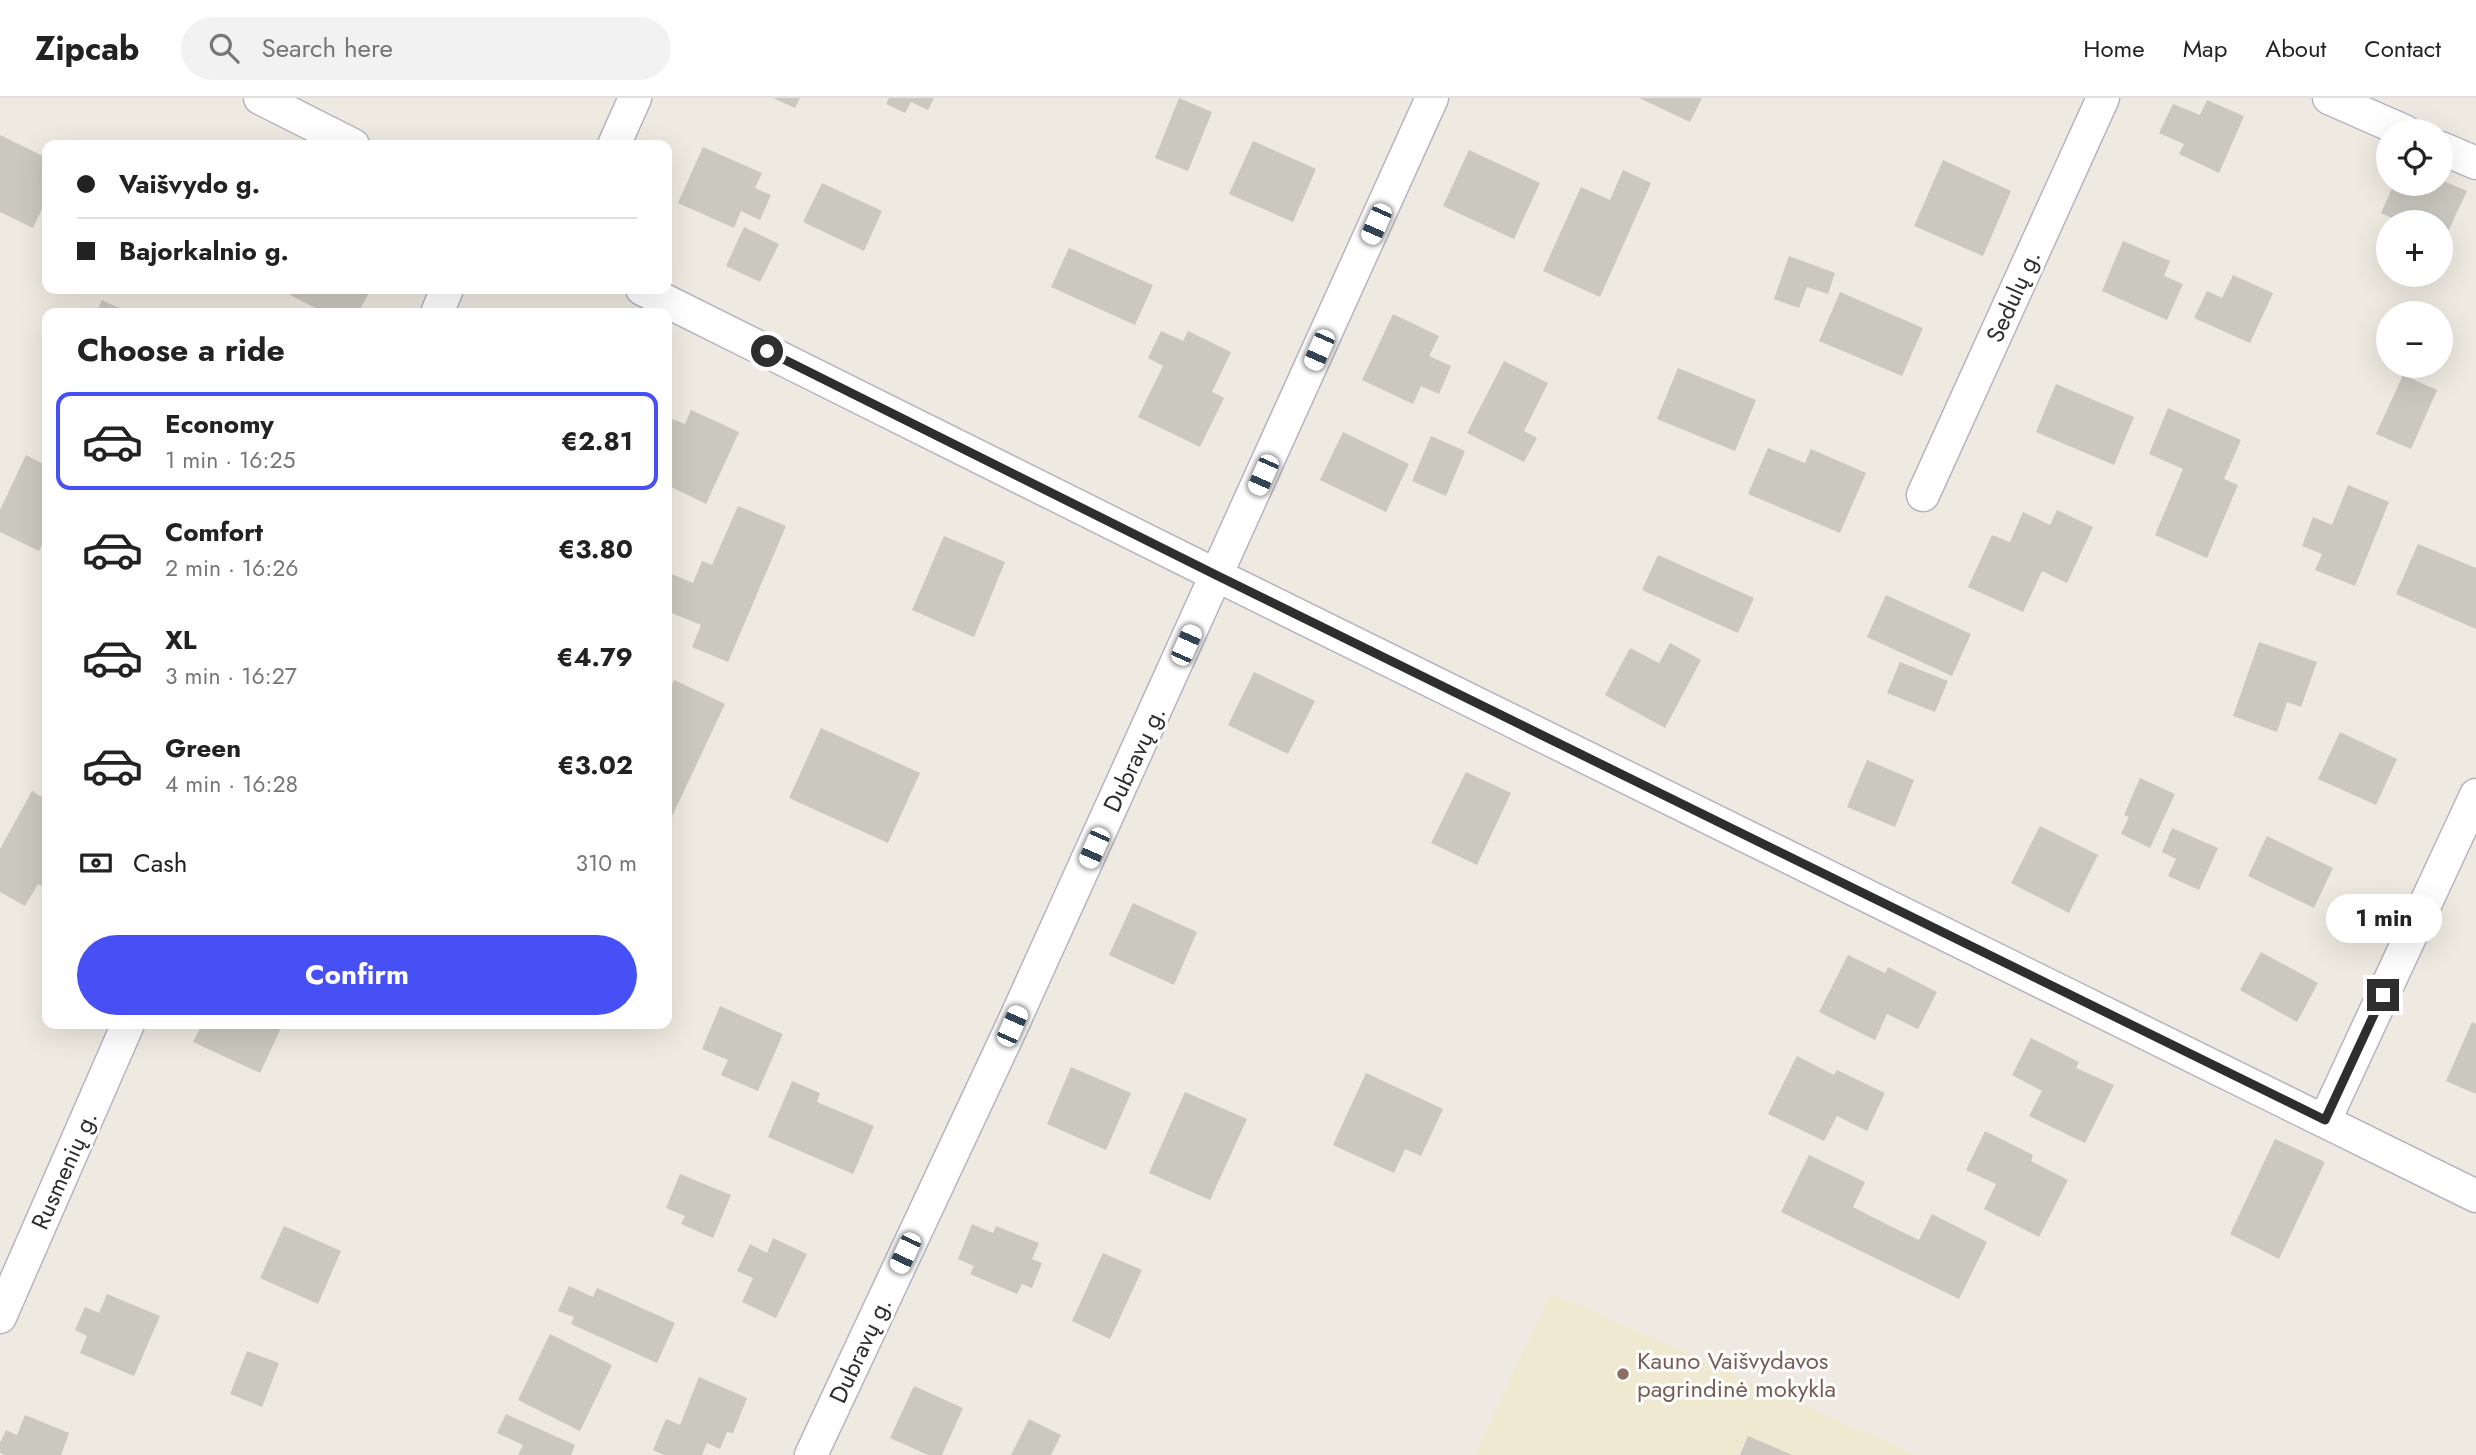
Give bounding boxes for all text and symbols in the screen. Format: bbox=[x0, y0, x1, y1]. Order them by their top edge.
search box bbox=[181, 17, 671, 80]
text: Zipcab bbox=[35, 25, 139, 72]
icon: search bbox=[205, 29, 243, 67]
text: Search here bbox=[261, 29, 393, 67]
text: Home bbox=[2083, 31, 2145, 66]
text: Map bbox=[2183, 31, 2227, 66]
text: About bbox=[2265, 31, 2326, 66]
text: Contact bbox=[2364, 31, 2441, 66]
map controls bbox=[2376, 119, 2453, 378]
button: locate bbox=[2376, 119, 2453, 196]
text: Vaišvydo g. bbox=[119, 165, 260, 203]
car bbox=[1358, 201, 1395, 247]
button: + bbox=[2376, 210, 2453, 287]
text: Bajorkalnio g. bbox=[119, 232, 289, 270]
street label: Sedulų g. bbox=[1977, 244, 2049, 348]
button: − bbox=[2376, 301, 2453, 378]
text: Choose a ride bbox=[77, 327, 285, 373]
car bbox=[1301, 327, 1338, 373]
route start bbox=[751, 335, 783, 367]
text: Economy bbox=[165, 405, 274, 443]
icon: car bbox=[81, 410, 144, 473]
text: €2.81 bbox=[561, 422, 633, 460]
text: 1 min · 16:25 bbox=[165, 443, 296, 477]
car bbox=[1245, 452, 1282, 498]
text: Comfort bbox=[165, 513, 263, 551]
icon: car bbox=[81, 518, 144, 581]
text: €3.80 bbox=[558, 530, 633, 568]
text: 2 min · 16:26 bbox=[165, 551, 299, 585]
text: XL bbox=[165, 621, 197, 659]
car bbox=[1168, 622, 1205, 668]
icon: car bbox=[81, 626, 144, 689]
text: €4.79 bbox=[556, 638, 633, 676]
text: 3 min · 16:27 bbox=[165, 659, 297, 693]
street label: Dubravų g. bbox=[1094, 700, 1174, 818]
text: Green bbox=[165, 729, 241, 767]
icon: car bbox=[81, 734, 144, 797]
text: €3.02 bbox=[558, 746, 633, 784]
text: 4 min · 16:28 bbox=[165, 767, 298, 801]
car bbox=[1076, 825, 1113, 871]
icon: cash bbox=[77, 844, 115, 882]
text: Cash bbox=[133, 844, 187, 882]
text: 310 m bbox=[575, 846, 637, 880]
callout: 1 min bbox=[2325, 894, 2441, 942]
text: 1 min bbox=[2355, 901, 2413, 935]
button: Confirm bbox=[77, 935, 637, 1015]
route end bbox=[2367, 979, 2399, 1011]
car bbox=[994, 1003, 1031, 1049]
street label: Rusmenių g. bbox=[22, 1105, 106, 1235]
car bbox=[887, 1230, 924, 1276]
street label: Dubravų g. bbox=[820, 1291, 900, 1409]
place label: Kauno Vaišvydavos pagrindinė mokykla bbox=[1637, 1343, 1836, 1406]
marker: Kauno Vaišvydavos pagrindinė mokykla bbox=[1615, 1366, 1631, 1382]

